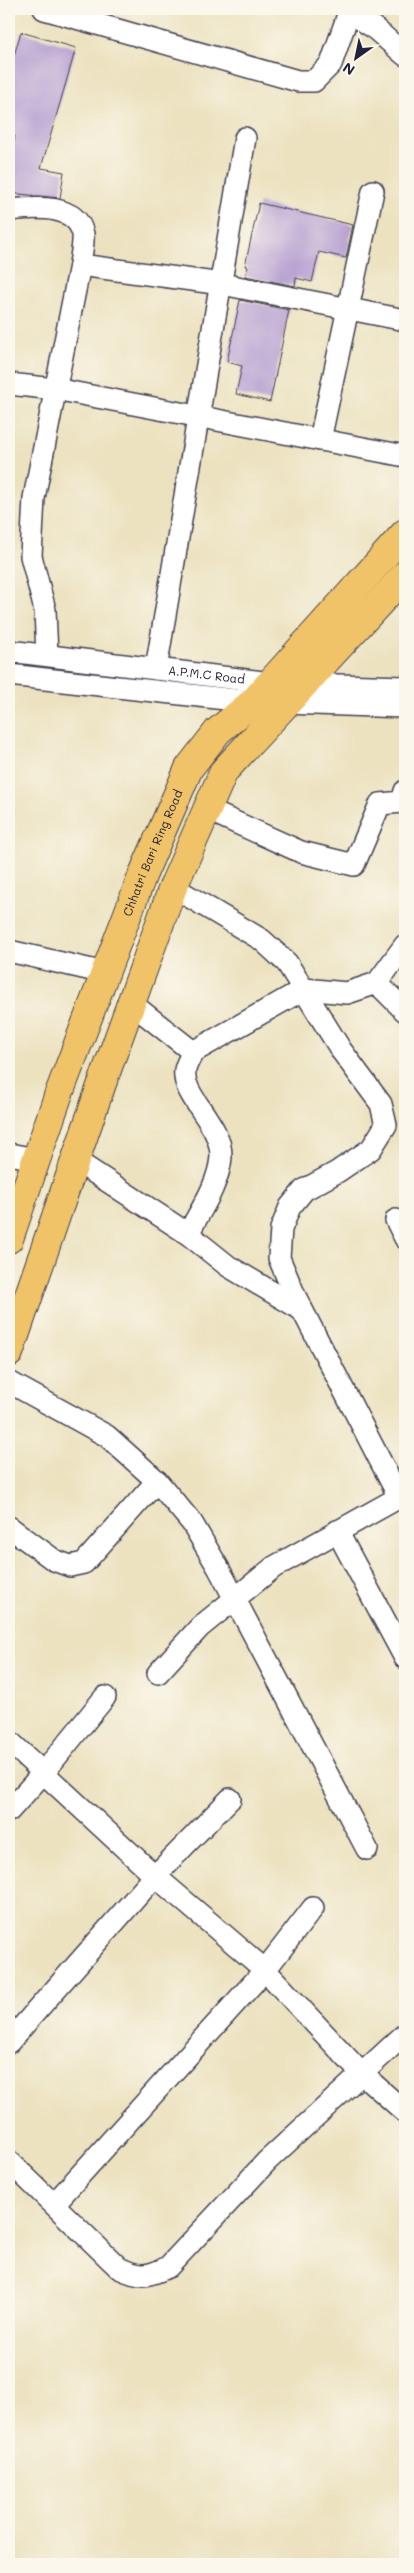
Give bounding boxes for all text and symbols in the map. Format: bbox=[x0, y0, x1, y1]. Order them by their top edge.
north arrow bbox=[332, 32, 382, 82]
text: N bbox=[339, 58, 358, 80]
street label: A.P.M.C Road bbox=[167, 662, 246, 687]
street label: Chhatri Bari Ring Road bbox=[119, 787, 186, 918]

